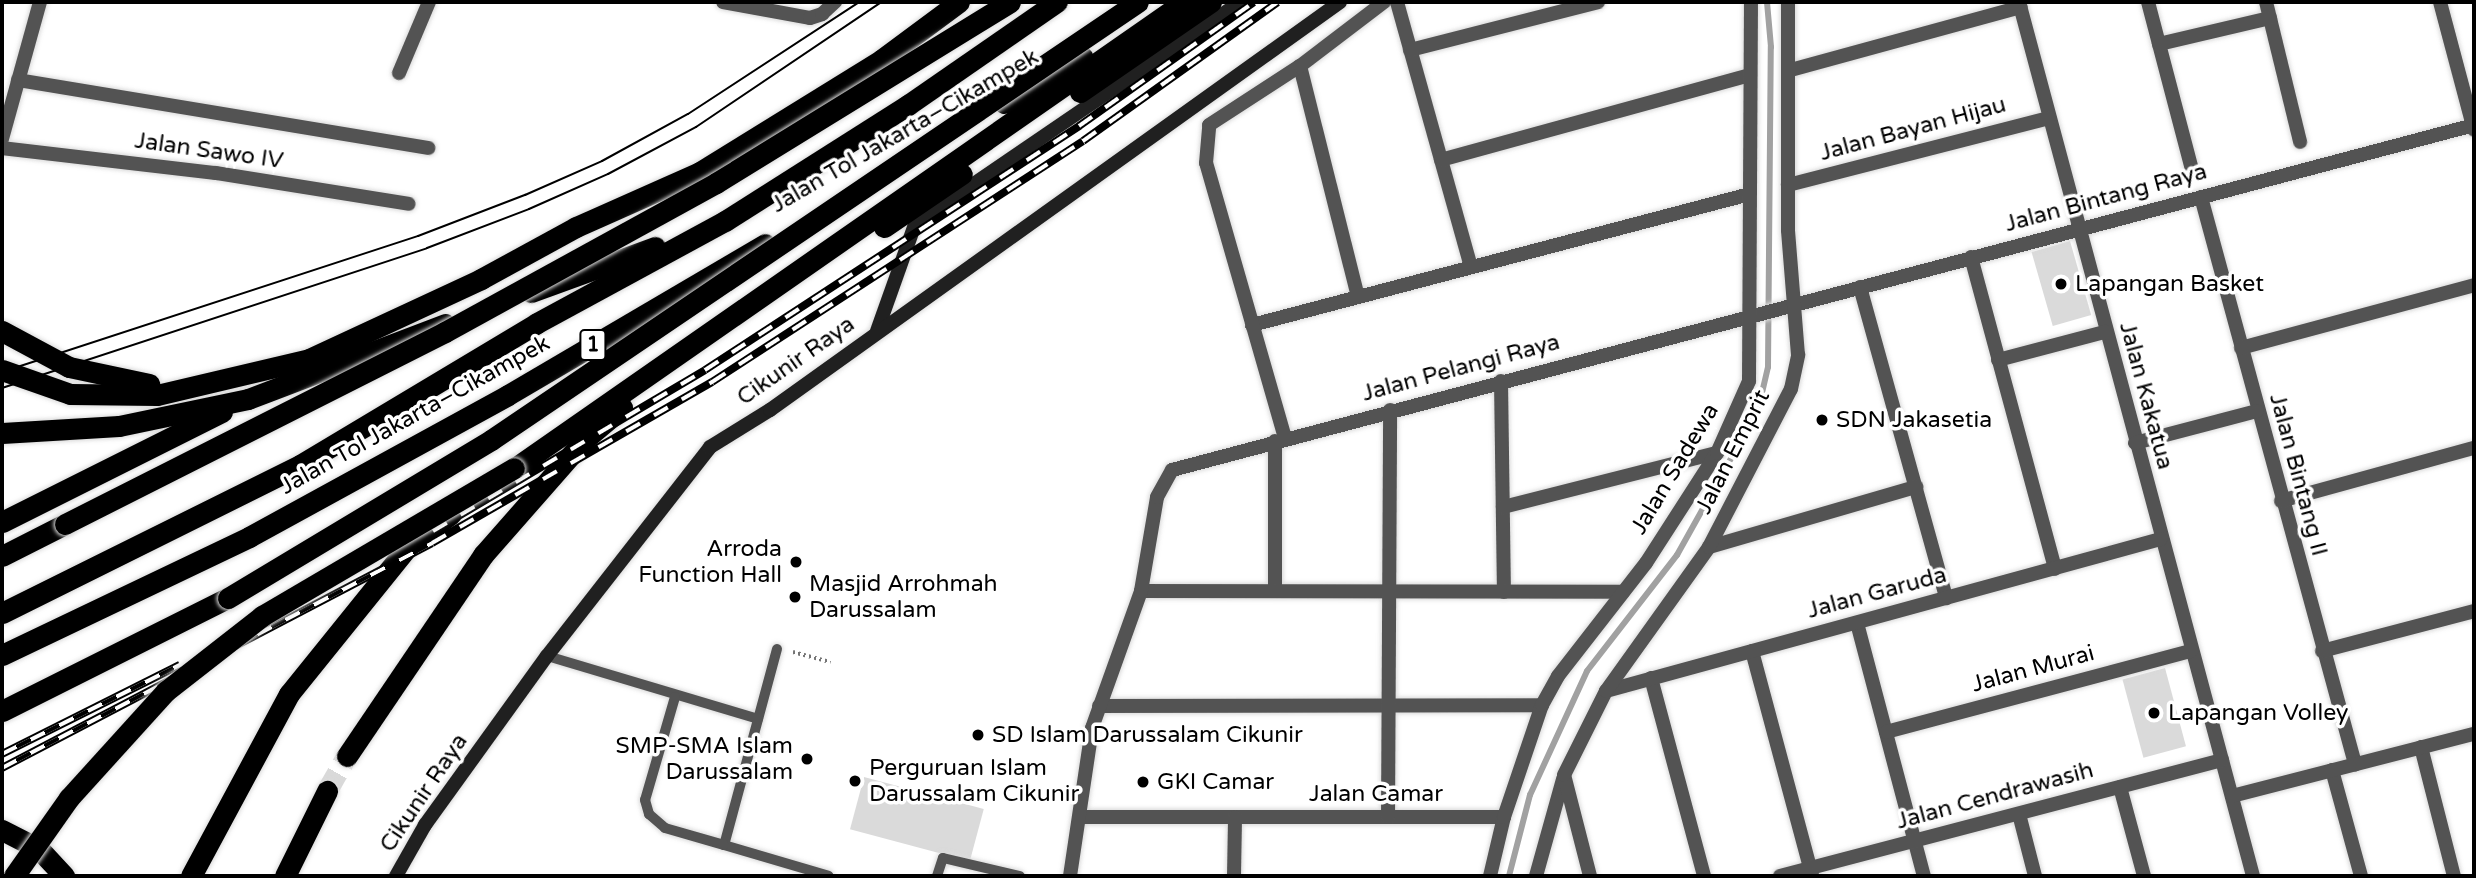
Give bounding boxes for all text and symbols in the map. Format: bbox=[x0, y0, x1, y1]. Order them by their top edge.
street label: Jalan Tol Jakarta–Cikampek bbox=[767, 43, 1043, 219]
street label: Jalan Bayan Hijau bbox=[1817, 91, 2009, 167]
street label: Jalan Sawo IV bbox=[133, 127, 285, 175]
street label: Jalan Bintang Raya bbox=[2002, 158, 2210, 238]
place label: Lapangan Basket bbox=[2075, 270, 2264, 298]
marker: Lapangan Basket bbox=[2053, 276, 2069, 292]
street label: Cikunir Raya bbox=[732, 310, 860, 412]
street label: Jalan Kakatua bbox=[2113, 319, 2179, 473]
road number: 1 bbox=[579, 328, 607, 362]
street label: Jalan Pelangi Raya bbox=[1359, 328, 1563, 408]
street label: Jalan Tol Jakarta–Cikampek bbox=[275, 329, 555, 501]
street label: Jalan Emprit bbox=[1690, 385, 1776, 519]
street label: Jalan Bintang II bbox=[2263, 391, 2333, 559]
street label: Jalan Sadewa bbox=[1625, 399, 1725, 539]
place label: SDN Jakasetia bbox=[1836, 406, 1992, 434]
marker: SDN Jakasetia bbox=[1814, 412, 1830, 428]
place label: Arroda Function Hall bbox=[638, 535, 782, 589]
marker: Arroda Function Hall bbox=[788, 554, 804, 570]
street label: Jalan Garuda bbox=[1804, 561, 1950, 625]
place label: Masjid Arrohmah Darussalam bbox=[809, 570, 998, 624]
marker: Masjid Arrohmah Darussalam bbox=[787, 589, 803, 605]
street label: Jalan Murai bbox=[1969, 639, 2097, 699]
place label: Lapangan Volley bbox=[2168, 699, 2348, 727]
marker: Lapangan Volley bbox=[2146, 705, 2162, 721]
place label: SD Islam Darussalam Cikunir bbox=[992, 721, 1303, 749]
marker: SD Islam Darussalam Cikunir bbox=[970, 727, 986, 743]
street label: Cikunir Raya bbox=[374, 728, 474, 858]
place label: SMP-SMA Islam Darussalam bbox=[616, 732, 793, 786]
marker: SMP-SMA Islam Darussalam bbox=[799, 751, 815, 767]
place label: Perguruan Islam Darussalam Cikunir bbox=[869, 754, 1079, 808]
street label: Jalan Cendrawasih bbox=[1894, 756, 2096, 836]
place label: GKI Camar bbox=[1157, 768, 1274, 796]
marker: Perguruan Islam Darussalam Cikunir bbox=[847, 773, 863, 789]
marker: GKI Camar bbox=[1135, 774, 1151, 790]
street label: Jalan Camar bbox=[1309, 780, 1443, 808]

